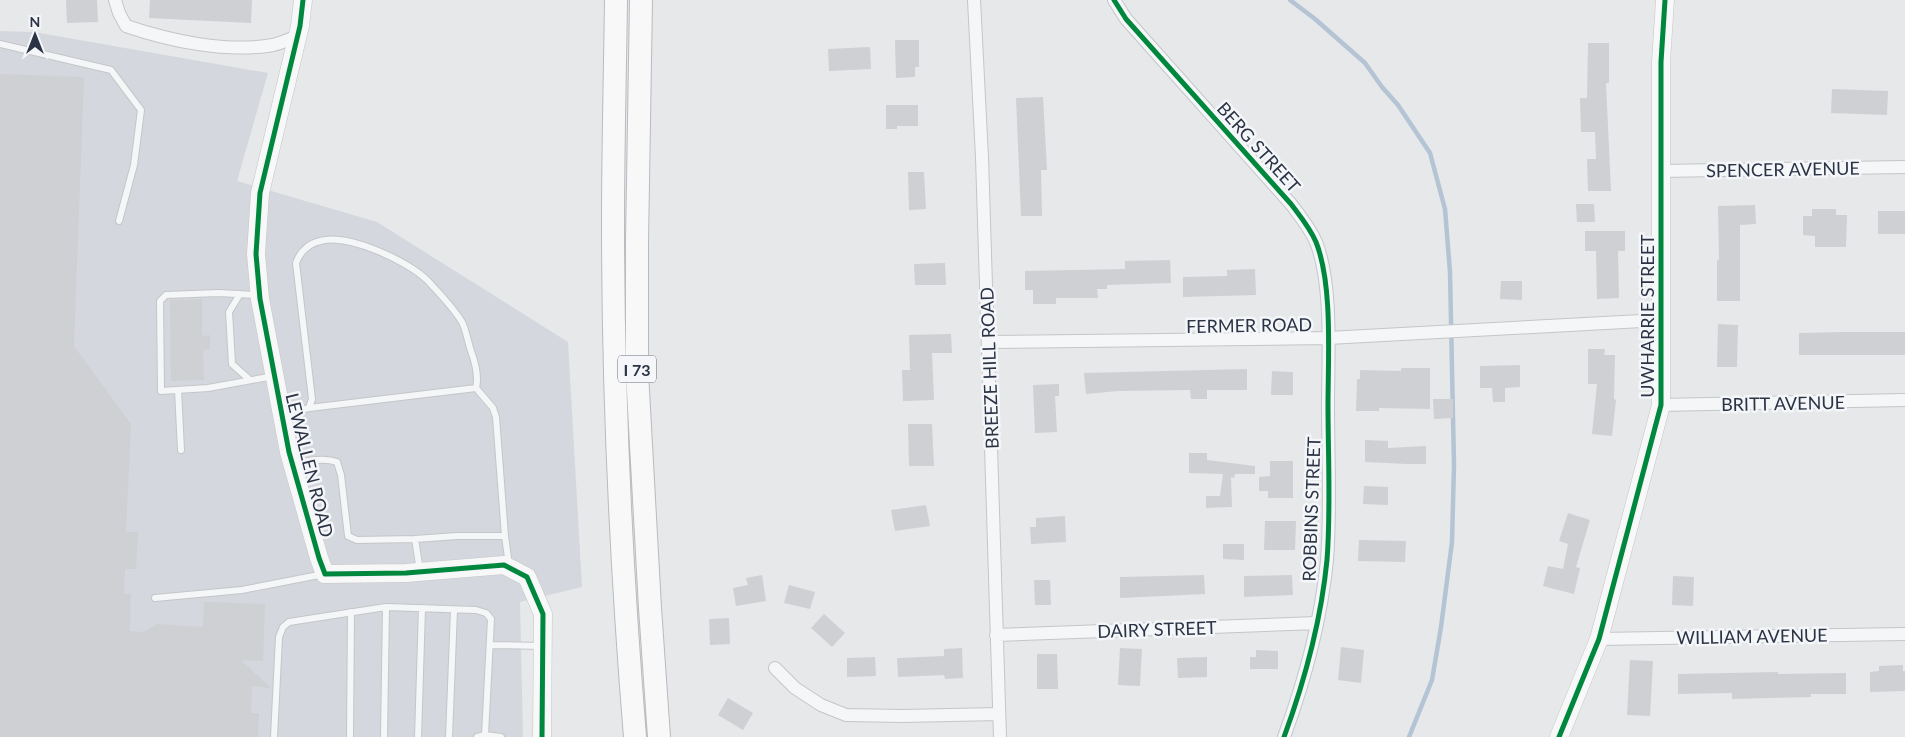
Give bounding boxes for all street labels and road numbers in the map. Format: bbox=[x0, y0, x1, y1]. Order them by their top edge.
street label: BERG STREET bbox=[1213, 97, 1306, 197]
street label: SPENCER AVENUE bbox=[1706, 157, 1860, 181]
street label: UWHARRIE STREET bbox=[1636, 234, 1658, 398]
street label: BREEZE HILL ROAD bbox=[975, 287, 1003, 449]
street label: FERMER ROAD bbox=[1186, 313, 1312, 337]
road number: I 73 bbox=[618, 356, 656, 382]
street label: LEWALLEN ROAD bbox=[281, 391, 339, 539]
street label: BRITT AVENUE bbox=[1721, 391, 1845, 415]
street label: ROBBINS STREET bbox=[1297, 436, 1325, 582]
street label: DAIRY STREET bbox=[1097, 616, 1217, 642]
street label: WILLIAM AVENUE bbox=[1676, 624, 1828, 648]

